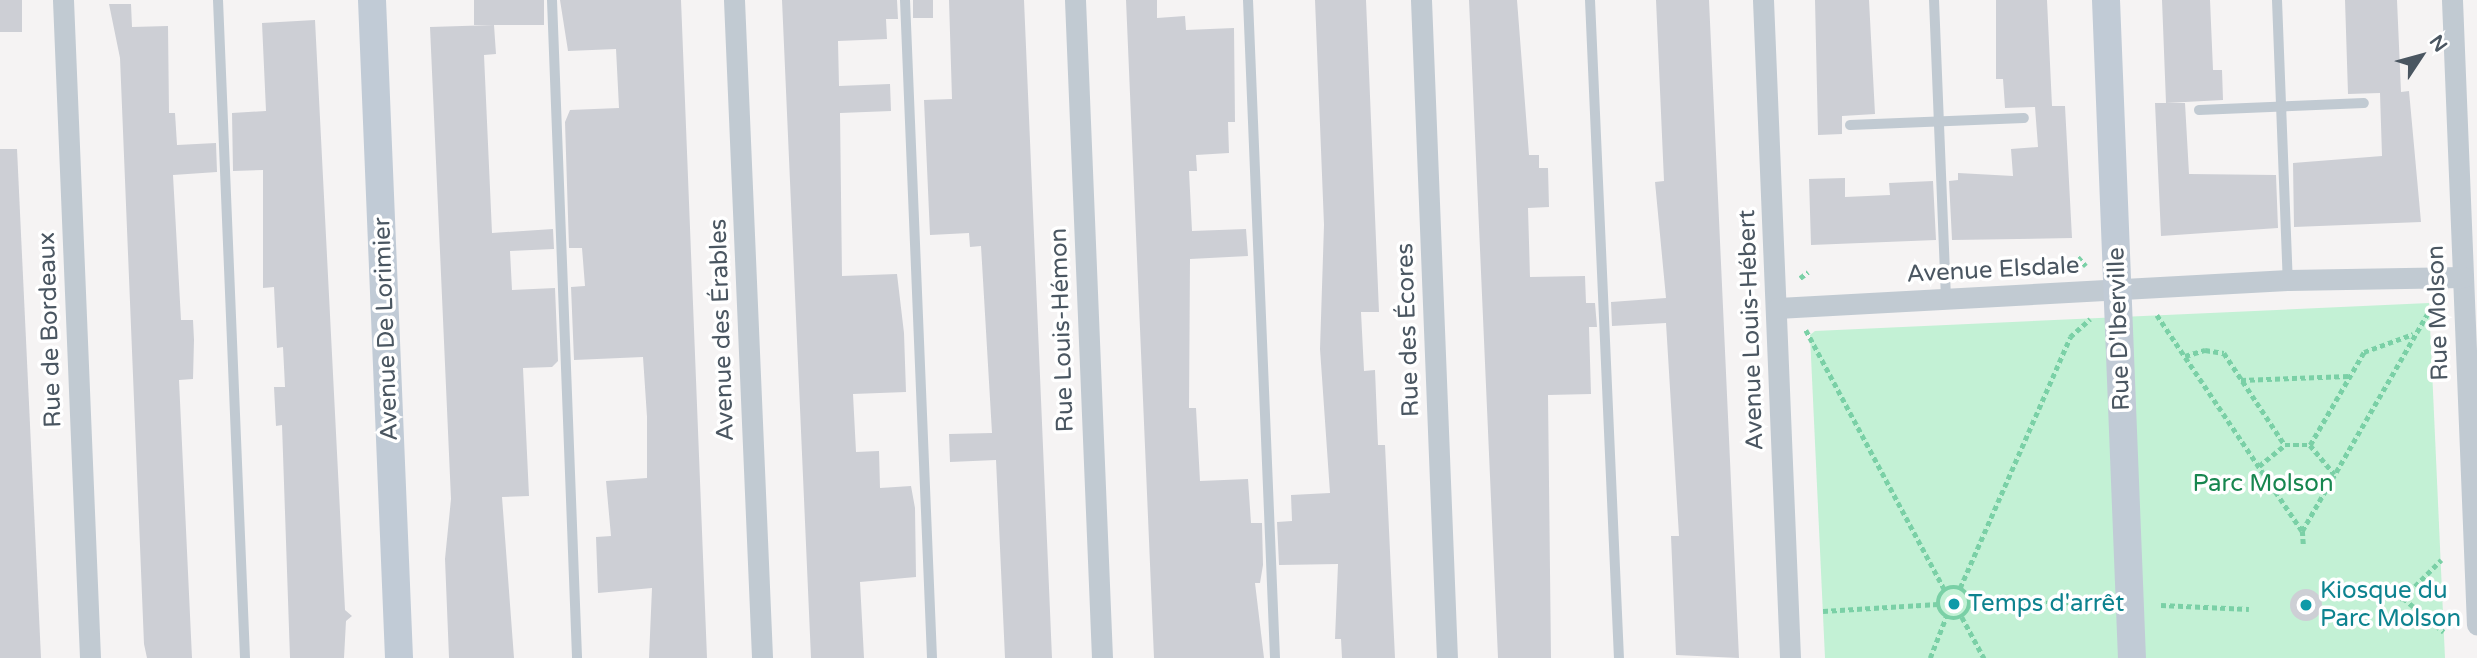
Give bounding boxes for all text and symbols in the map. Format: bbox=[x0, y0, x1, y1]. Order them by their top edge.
north arrow bbox=[2386, 21, 2456, 91]
text: N bbox=[2425, 31, 2451, 56]
street label: Avenue Louis-Hébert bbox=[1732, 209, 1770, 451]
street label: Avenue De Lorimier bbox=[368, 217, 404, 441]
street label: Avenue des Érables bbox=[704, 218, 740, 442]
street label: Rue Louis-Hémon bbox=[1044, 227, 1080, 433]
street label: Rue de Bordeaux bbox=[32, 232, 68, 428]
street label: Rue des Écores bbox=[1391, 242, 1425, 418]
street label: Rue Molson bbox=[2421, 245, 2455, 381]
street label: Rue D'Iberville bbox=[2102, 247, 2136, 411]
street label: Avenue Elsdale bbox=[1906, 251, 2080, 289]
park label: Parc Molson bbox=[2193, 470, 2333, 498]
place label: Kiosque du Parc Molson bbox=[2320, 577, 2461, 633]
place label: Temps d'arrêt bbox=[1968, 590, 2124, 618]
marker: Temps d'arrêt bbox=[1946, 596, 1962, 612]
marker: Kiosque du Parc Molson bbox=[2298, 597, 2314, 613]

